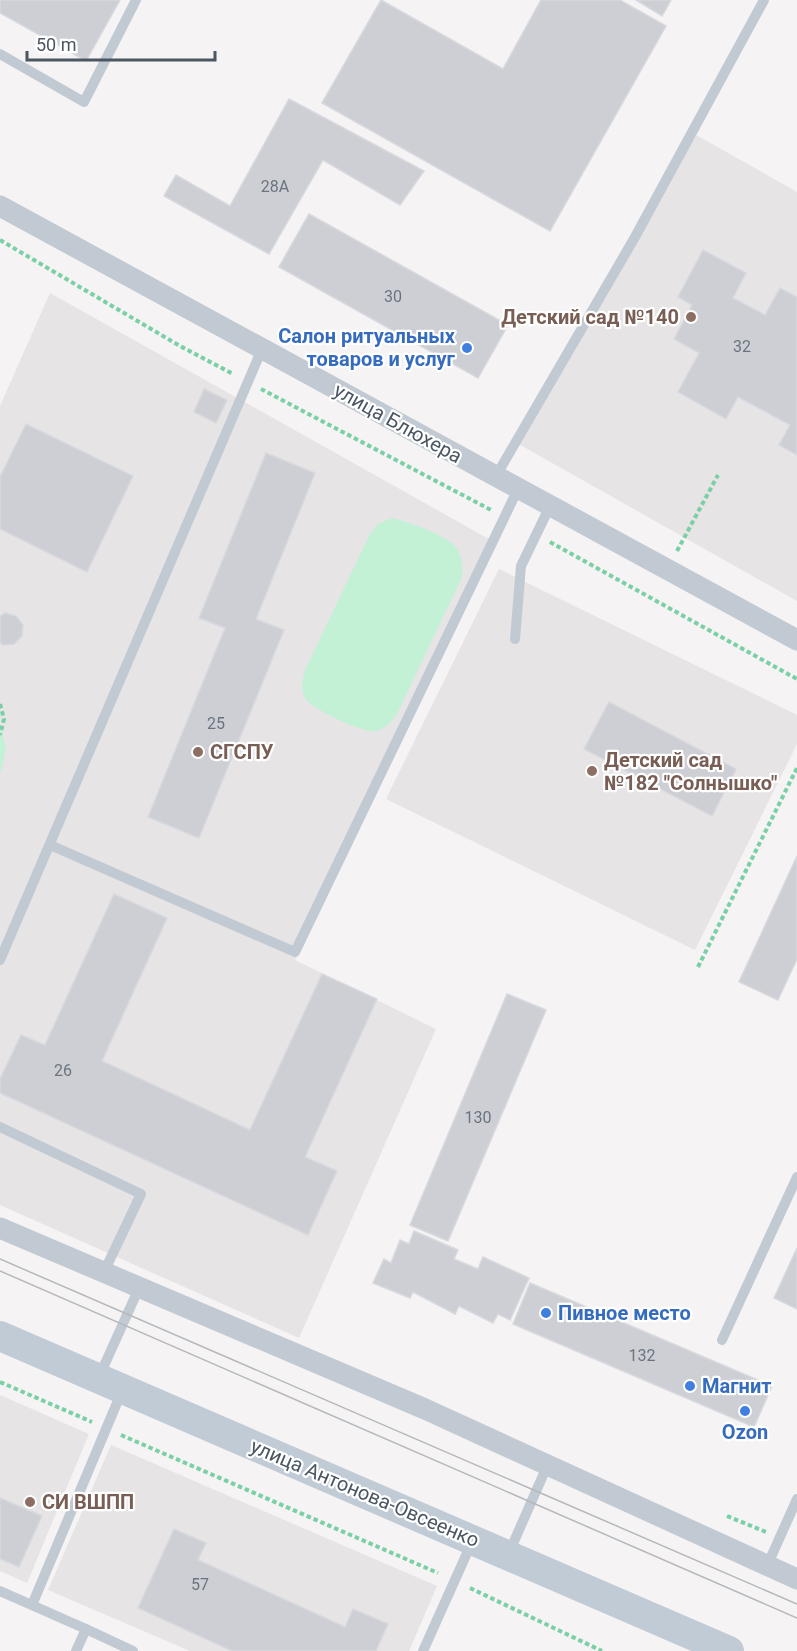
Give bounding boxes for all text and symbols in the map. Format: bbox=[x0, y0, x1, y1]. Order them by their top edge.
scale bar bbox=[27, 24, 214, 62]
text: 50 m bbox=[36, 34, 76, 55]
house number: 28А bbox=[261, 177, 290, 196]
house number: 30 bbox=[384, 287, 402, 306]
place label: Детский сад №140 bbox=[501, 305, 679, 329]
marker: Детский сад №140 bbox=[684, 310, 698, 324]
place label: Салон ритуальных товаров и услуг bbox=[278, 324, 456, 371]
house number: 32 bbox=[733, 337, 751, 356]
marker: Салон ритуальных товаров и услуг bbox=[460, 341, 474, 355]
street label: улица Блюхера bbox=[330, 378, 466, 468]
house number: 25 bbox=[207, 714, 225, 733]
place label: СГСПУ bbox=[210, 740, 274, 764]
marker: СГСПУ bbox=[191, 745, 205, 759]
place label: Детский сад №182 "Солнышко" bbox=[604, 748, 777, 795]
marker: Детский сад №182 "Солнышко" bbox=[585, 764, 599, 778]
house number: 26 bbox=[54, 1061, 72, 1080]
house number: 130 bbox=[465, 1108, 491, 1127]
place label: Пивное место bbox=[558, 1301, 691, 1325]
marker: Пивное место bbox=[539, 1306, 553, 1320]
house number: 132 bbox=[629, 1346, 655, 1365]
place label: Магнит bbox=[702, 1374, 771, 1398]
marker: Магнит bbox=[683, 1379, 697, 1393]
marker: Ozon bbox=[738, 1404, 752, 1418]
place label: Ozon bbox=[722, 1420, 768, 1444]
street label: улица Антонова-Овсеенко bbox=[247, 1434, 483, 1552]
place label: СИ ВШПП bbox=[42, 1490, 134, 1514]
marker: СИ ВШПП bbox=[23, 1495, 37, 1509]
house number: 57 bbox=[191, 1575, 209, 1594]

